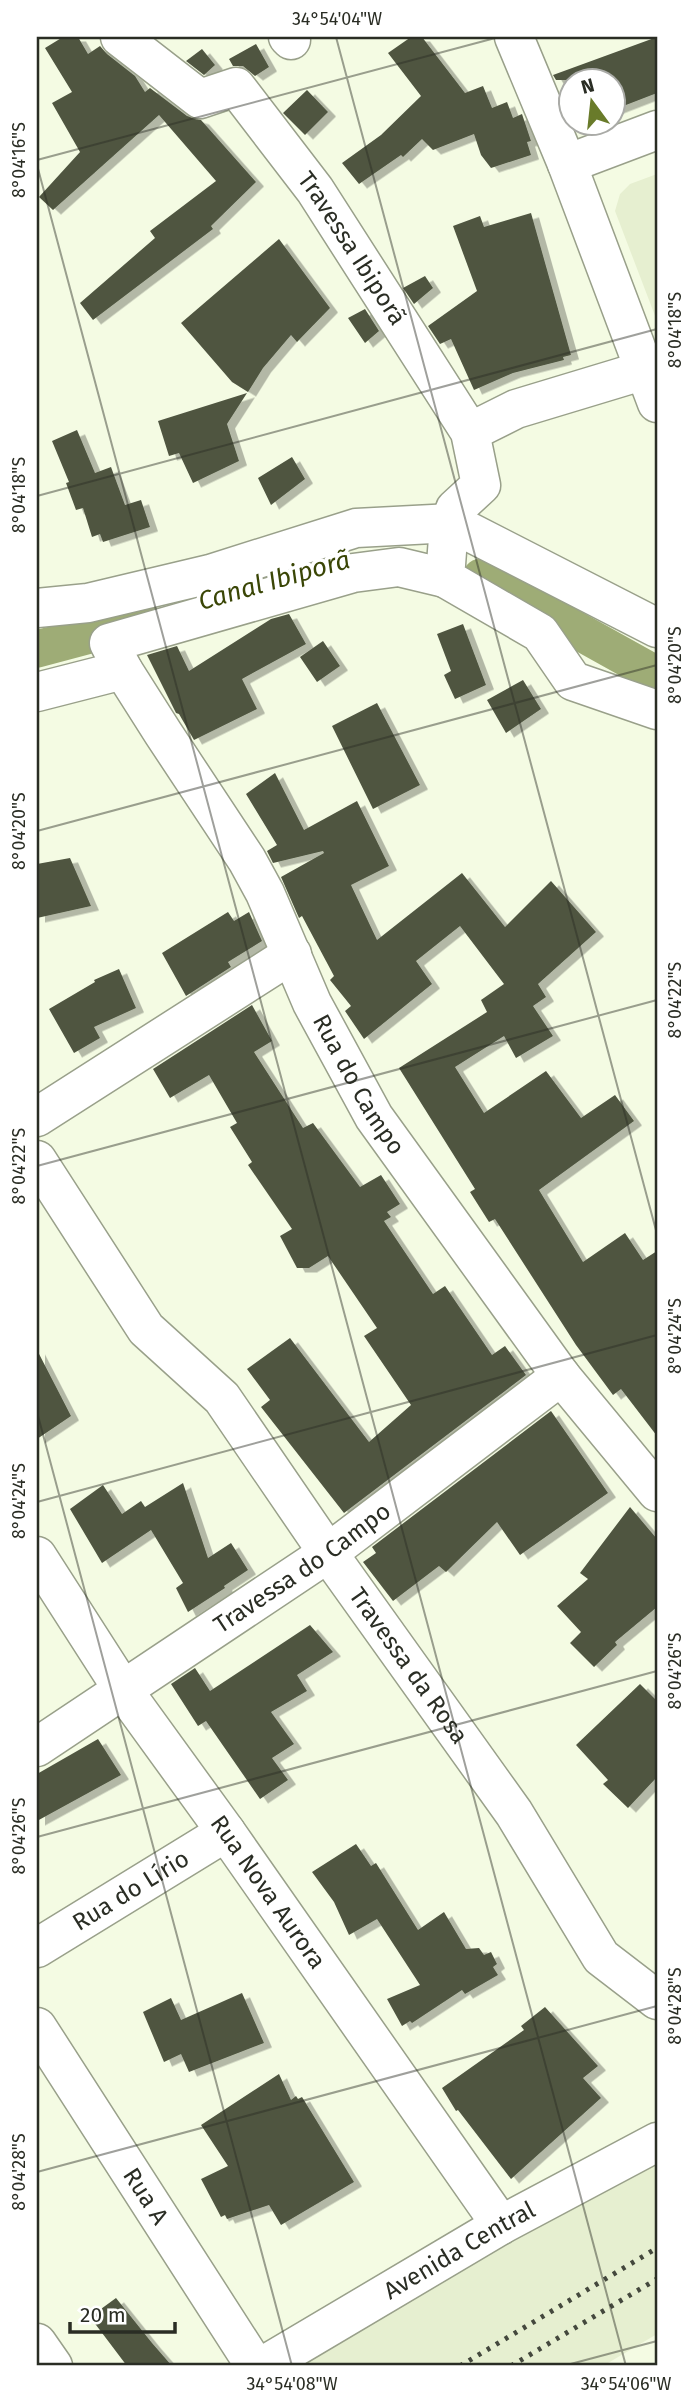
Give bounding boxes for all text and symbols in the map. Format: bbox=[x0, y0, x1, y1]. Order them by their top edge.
text: 34°54'04"W bbox=[292, 8, 382, 30]
north arrow bbox=[558, 66, 628, 136]
text: N bbox=[579, 73, 597, 99]
text: 8°04'16"S bbox=[8, 122, 30, 198]
street label: Travessa Ibiporã bbox=[292, 166, 412, 330]
text: 8°04'18"S bbox=[664, 292, 686, 368]
text: 8°04'18"S bbox=[8, 457, 30, 533]
water label: Canal Ibiporã bbox=[195, 544, 354, 617]
text: 8°04'20"S bbox=[664, 626, 686, 704]
text: 8°04'20"S bbox=[8, 792, 30, 870]
text: 8°04'22"S bbox=[664, 961, 686, 1038]
street label: Rua do Campo bbox=[307, 1010, 411, 1160]
text: 8°04'22"S bbox=[8, 1127, 30, 1204]
text: 8°04'24"S bbox=[664, 1298, 686, 1374]
text: 8°04'24"S bbox=[8, 1463, 30, 1539]
street label: Travessa do Campo bbox=[209, 1497, 396, 1639]
street label: Travessa da Rosa bbox=[343, 1582, 474, 1749]
text: 8°04'26"S bbox=[664, 1632, 686, 1710]
text: 8°04'26"S bbox=[8, 1797, 30, 1875]
street label: Rua Nova Aurora bbox=[205, 1810, 331, 1974]
street label: Rua do Lírio bbox=[67, 1844, 194, 1937]
text: 8°04'28"S bbox=[664, 1967, 686, 2045]
text: 8°04'28"S bbox=[8, 2133, 30, 2211]
street label: Rua A bbox=[117, 2163, 174, 2230]
street label: Avenida Central bbox=[379, 2195, 540, 2305]
scale bar bbox=[70, 2291, 175, 2335]
text: 20 m bbox=[80, 2302, 126, 2328]
text: 34°54'08"W bbox=[246, 2373, 338, 2395]
text: 34°54'06"W bbox=[581, 2373, 671, 2395]

